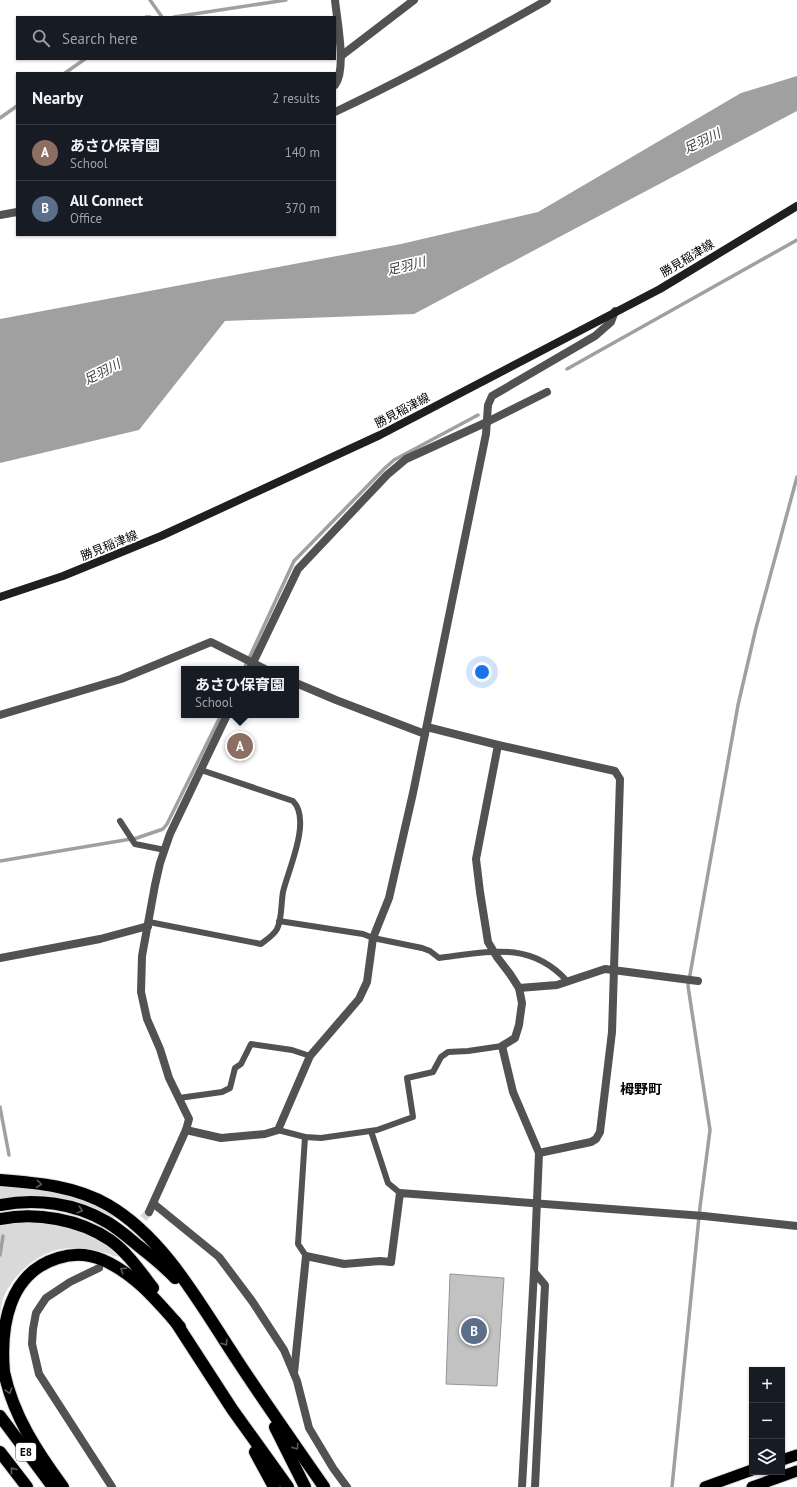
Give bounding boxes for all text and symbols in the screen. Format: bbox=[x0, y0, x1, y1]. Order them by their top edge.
search box bbox=[16, 16, 336, 60]
icon: search bbox=[30, 27, 52, 49]
text: Search here bbox=[62, 29, 138, 48]
text: Nearby bbox=[32, 87, 83, 109]
text: 2 results bbox=[272, 90, 320, 107]
water label: 足羽川 bbox=[681, 124, 725, 157]
text: あさひ保育園 bbox=[70, 136, 160, 155]
text: A bbox=[41, 144, 49, 161]
text: 140 m bbox=[285, 144, 320, 161]
text: School bbox=[70, 155, 108, 172]
text: All Connect bbox=[70, 191, 143, 210]
text: B bbox=[41, 200, 49, 217]
text: 370 m bbox=[285, 200, 320, 217]
text: Office bbox=[70, 210, 102, 227]
street label: 勝見稲津線 bbox=[657, 236, 717, 280]
water label: 足羽川 bbox=[385, 253, 429, 279]
water label: 足羽川 bbox=[81, 355, 125, 388]
street label: 勝見稲津線 bbox=[372, 389, 432, 431]
street label: 勝見稲津線 bbox=[78, 527, 140, 563]
your location bbox=[472, 662, 492, 682]
popup bbox=[181, 666, 299, 718]
text: あさひ保育園 bbox=[195, 675, 285, 694]
text: School bbox=[195, 694, 233, 711]
pin: A bbox=[227, 731, 253, 761]
district label: 栂野町 bbox=[620, 1080, 662, 1098]
one-way arrow bbox=[36, 1179, 42, 1188]
one-way arrow bbox=[76, 1205, 83, 1214]
one-way arrow bbox=[120, 1268, 127, 1275]
pin: B bbox=[461, 1316, 487, 1346]
one-way arrow bbox=[221, 1339, 228, 1346]
map controls bbox=[749, 1367, 785, 1475]
button: + bbox=[749, 1367, 785, 1403]
one-way arrow bbox=[5, 1387, 13, 1394]
button: − bbox=[749, 1403, 785, 1439]
button: layers bbox=[749, 1439, 785, 1475]
road number: E8 bbox=[16, 1443, 36, 1461]
one-way arrow bbox=[291, 1443, 298, 1450]
one-way arrow bbox=[11, 1467, 18, 1474]

